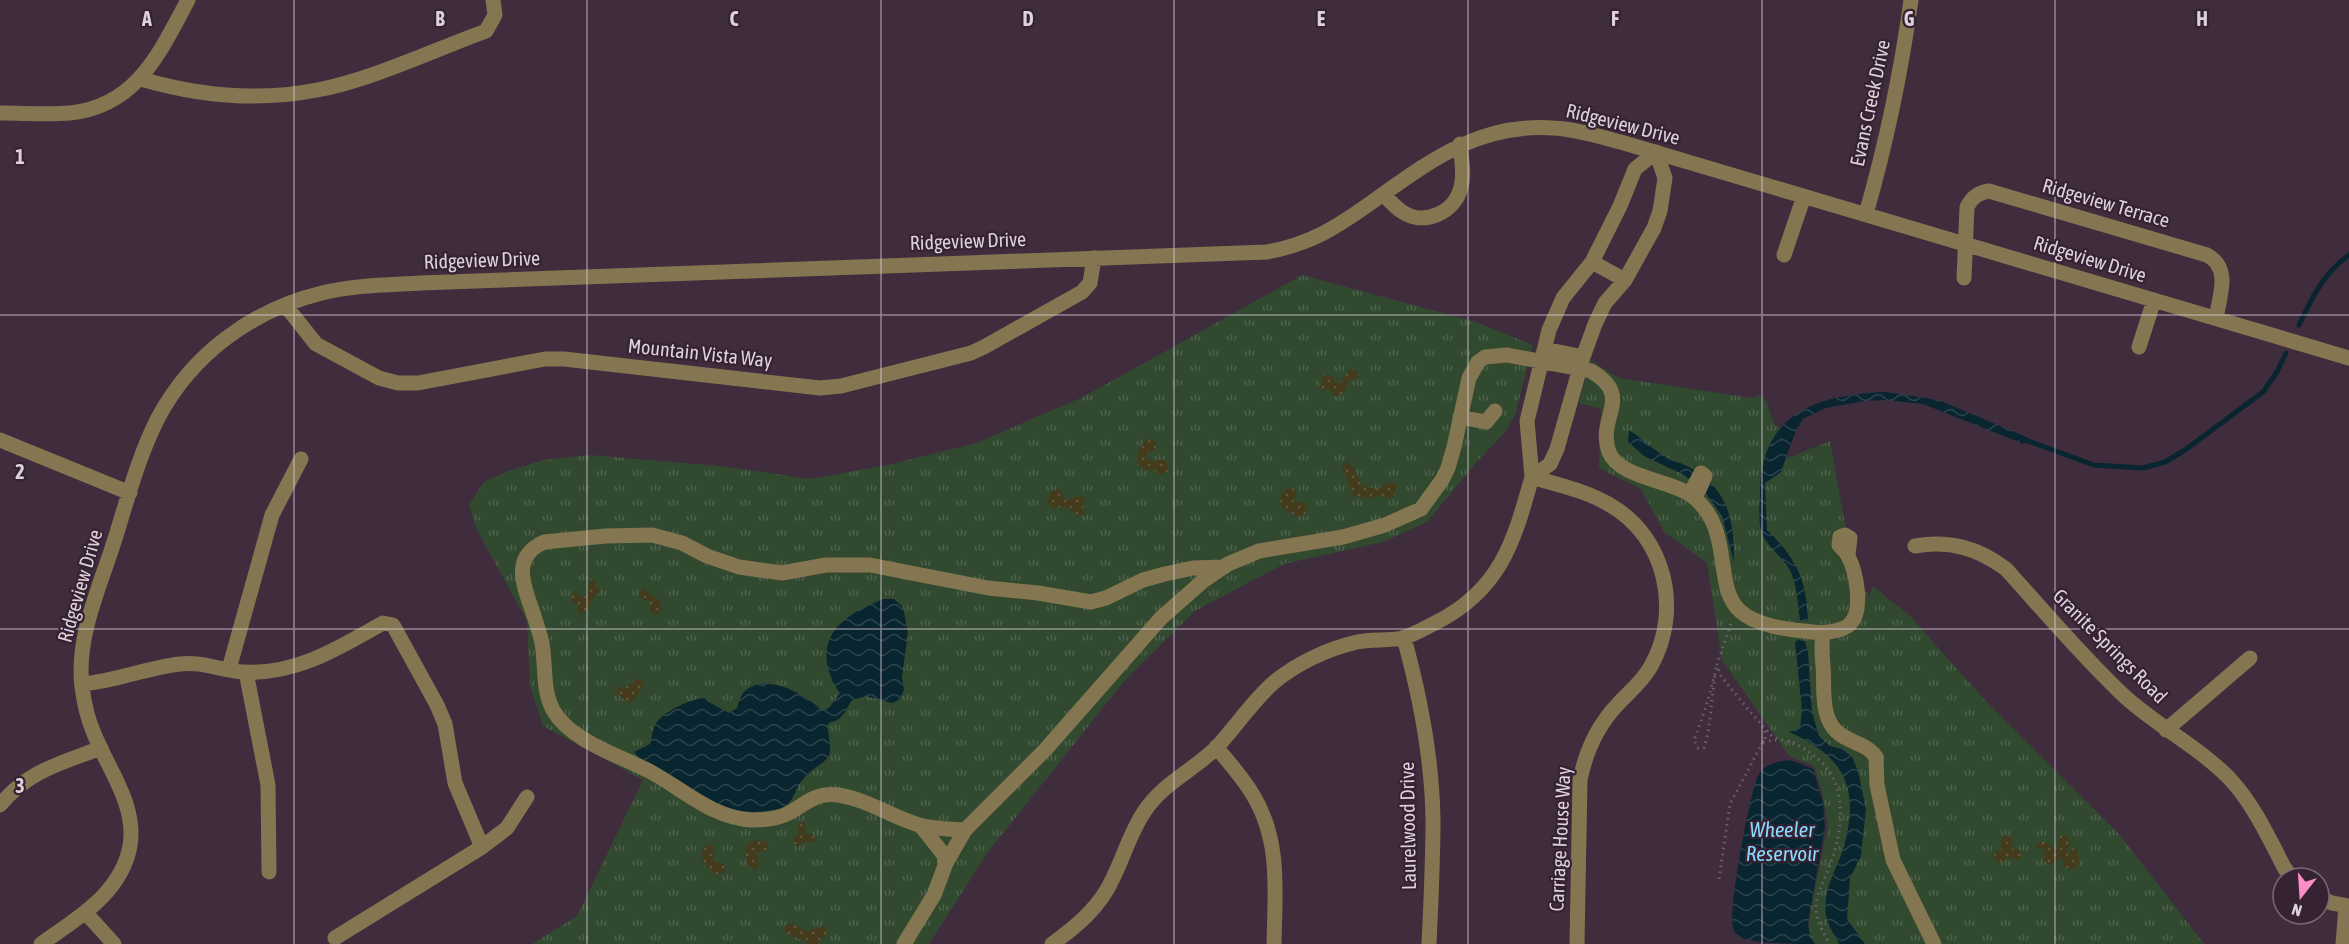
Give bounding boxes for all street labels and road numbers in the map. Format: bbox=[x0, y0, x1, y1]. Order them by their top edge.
street label: Evans Creek Drive bbox=[1845, 38, 1894, 168]
street label: Ridgeview Drive bbox=[1564, 98, 1682, 149]
street label: Ridgeview Terrace bbox=[2040, 173, 2172, 232]
street label: Ridgeview Drive bbox=[909, 227, 1027, 254]
street label: Ridgeview Drive bbox=[2031, 231, 2149, 287]
street label: Ridgeview Drive bbox=[423, 246, 541, 273]
street label: Mountain Vista Way bbox=[627, 333, 773, 372]
street label: Ridgeview Drive bbox=[52, 527, 107, 645]
street label: Granite Springs Road bbox=[2049, 584, 2172, 707]
street label: Laurelwood Drive bbox=[1395, 762, 1420, 890]
street label: Carriage House Way bbox=[1544, 766, 1575, 912]

